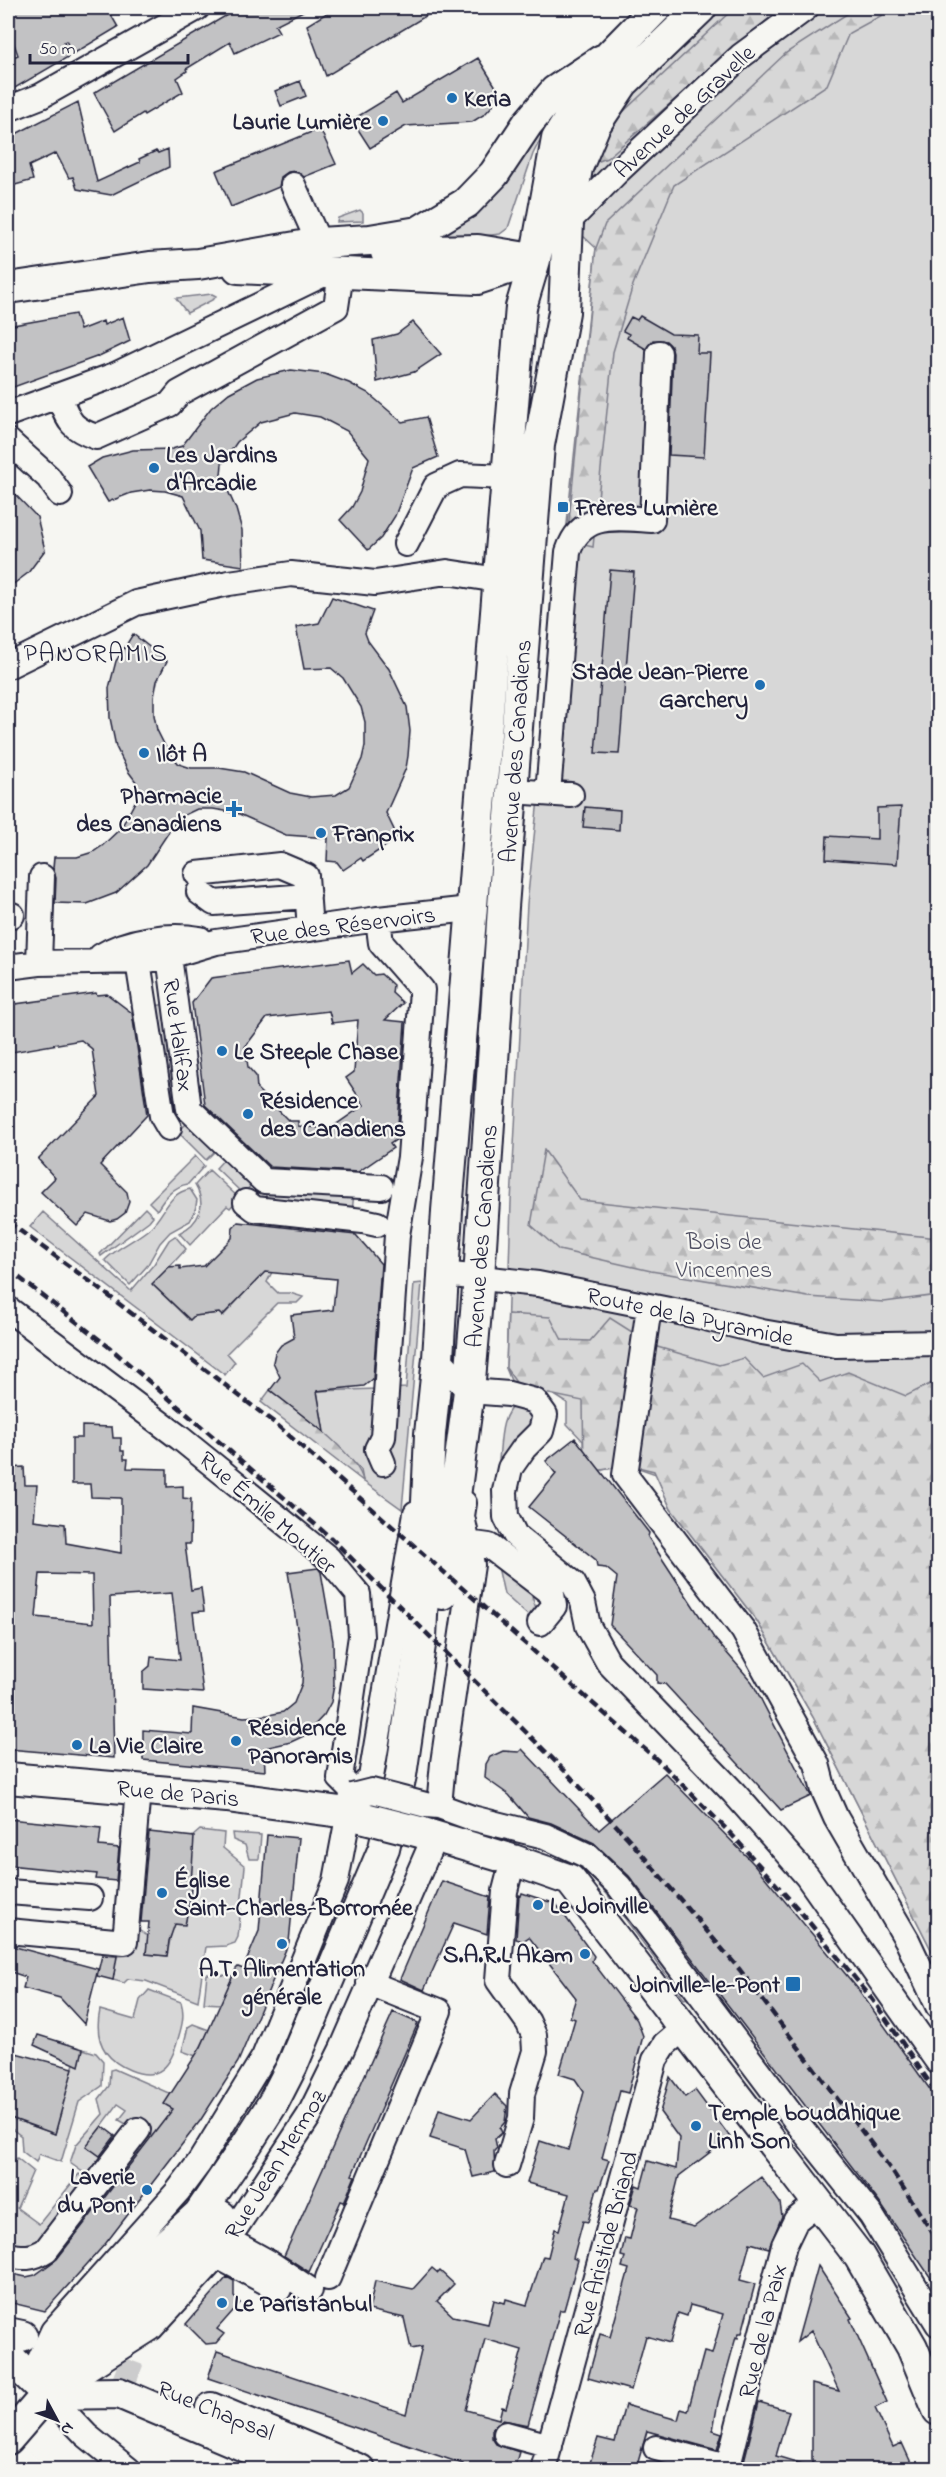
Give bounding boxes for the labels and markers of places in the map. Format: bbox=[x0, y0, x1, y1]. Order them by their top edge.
place label: Keria bbox=[464, 83, 511, 118]
marker: Keria bbox=[445, 91, 459, 105]
place label: Laurie Lumière bbox=[233, 106, 372, 141]
marker: Laurie Lumière bbox=[376, 114, 390, 128]
place label: Les Jardins d'Arcadie bbox=[166, 439, 278, 502]
marker: Les Jardins d'Arcadie bbox=[147, 461, 161, 475]
place label: Frères Lumière bbox=[574, 492, 719, 527]
marker: Frères Lumière bbox=[556, 500, 570, 514]
place label: Stade Jean-Pierre Garchery bbox=[572, 656, 749, 720]
marker: Stade Jean-Pierre Garchery bbox=[753, 678, 767, 692]
place label: Ilôt A bbox=[156, 738, 207, 773]
marker: Ilôt A bbox=[137, 746, 151, 760]
place label: Pharmacie des Canadiens bbox=[76, 780, 223, 843]
marker: Pharmacie des Canadiens bbox=[227, 802, 241, 816]
place label: Franprix bbox=[332, 818, 415, 853]
marker: Franprix bbox=[314, 826, 328, 840]
place label: Le Steeple Chase bbox=[234, 1036, 399, 1071]
marker: Le Steeple Chase bbox=[215, 1044, 229, 1058]
place label: Résidence des Canadiens bbox=[260, 1085, 406, 1148]
marker: Résidence des Canadiens bbox=[241, 1107, 255, 1121]
place label: Résidence Panoramis bbox=[248, 1712, 353, 1775]
place label: La Vie Claire bbox=[89, 1730, 204, 1765]
marker: Résidence Panoramis bbox=[229, 1734, 243, 1748]
marker: La Vie Claire bbox=[70, 1738, 84, 1752]
place label: Église Saint-Charles-Borromée bbox=[174, 1864, 414, 1927]
marker: Église Saint-Charles-Borromée bbox=[155, 1886, 169, 1900]
place label: Le Joinville bbox=[550, 1890, 650, 1925]
marker: Le Joinville bbox=[531, 1898, 545, 1912]
marker: A.T. Alimentation générale bbox=[275, 1937, 289, 1951]
place label: S.A.R.L Akam bbox=[443, 1939, 573, 1974]
marker: S.A.R.L Akam bbox=[578, 1947, 592, 1961]
place label: A.T. Alimentation générale bbox=[199, 1953, 365, 2017]
place label: Joinville-le-Pont bbox=[630, 1969, 781, 2004]
marker: Joinville-le-Pont bbox=[784, 1975, 802, 1993]
place label: Temple bouddhique Linh Son bbox=[708, 2097, 901, 2160]
marker: Temple bouddhique Linh Son bbox=[689, 2119, 703, 2133]
place label: Laverie du Pont bbox=[57, 2161, 136, 2224]
marker: Laverie du Pont bbox=[140, 2183, 154, 2197]
place label: Le Paristanbul bbox=[234, 2288, 372, 2323]
marker: Le Paristanbul bbox=[215, 2296, 229, 2310]

